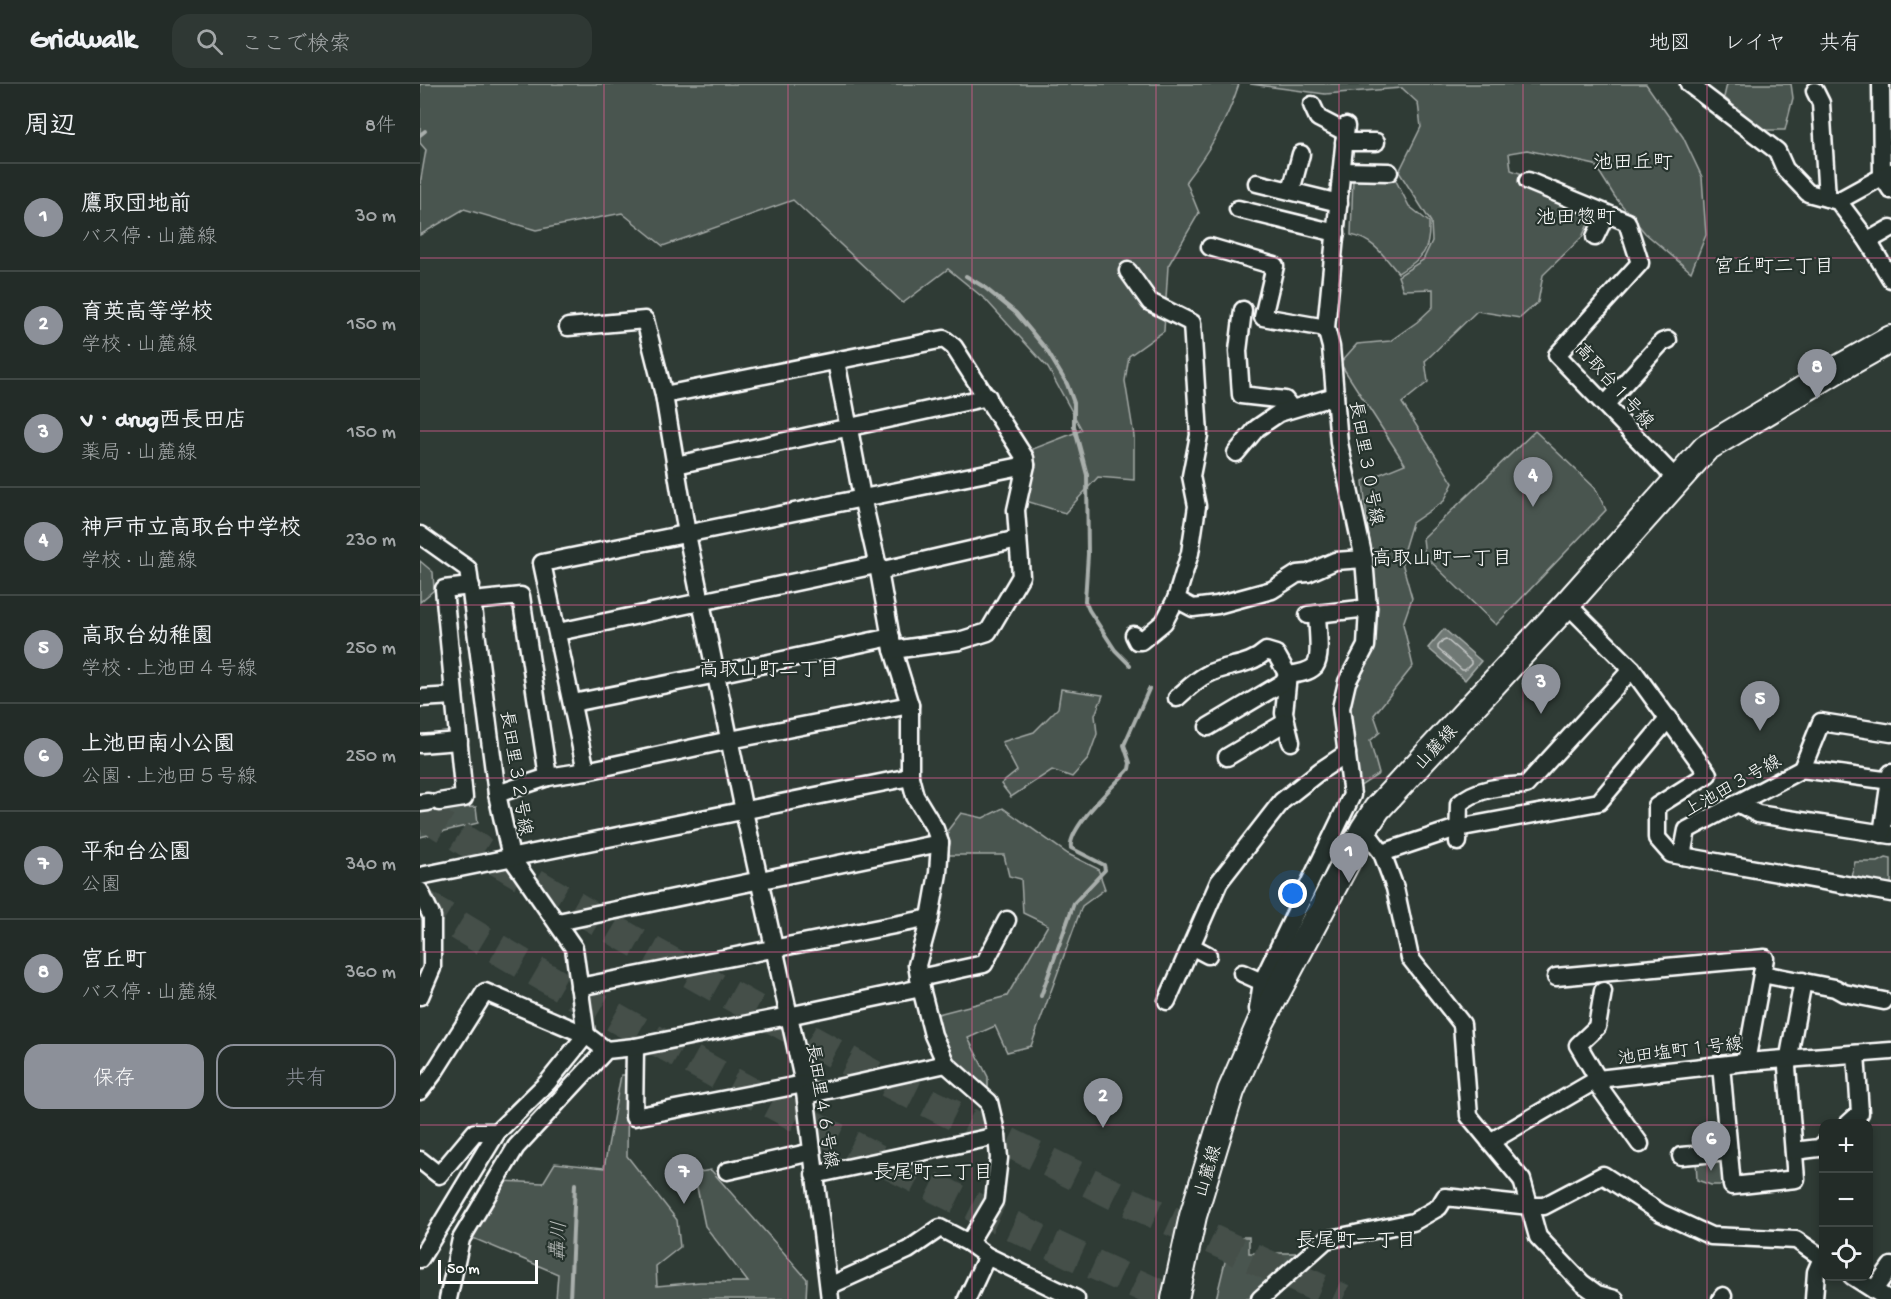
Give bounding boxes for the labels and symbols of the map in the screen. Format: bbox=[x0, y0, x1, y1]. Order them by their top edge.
district label: 池田丘町 bbox=[1593, 152, 1673, 176]
district label: 池田惣町 bbox=[1536, 207, 1616, 231]
district label: 宮丘町二丁目 bbox=[1714, 256, 1834, 280]
street label: 高取台１号線 bbox=[1569, 339, 1658, 434]
pin: 8 bbox=[1798, 350, 1836, 399]
street label: 長田里３０号線 bbox=[1343, 399, 1387, 527]
pin: 4 bbox=[1514, 458, 1552, 507]
district label: 高取山町一丁目 bbox=[1372, 547, 1512, 572]
district label: 高取山町二丁目 bbox=[699, 658, 839, 683]
pin: 3 bbox=[1522, 664, 1560, 714]
pin: 5 bbox=[1740, 682, 1780, 731]
street label: 長田里３２号線 bbox=[494, 709, 536, 837]
street label: 山麓線 bbox=[1410, 721, 1463, 776]
street label: 上池田３号線 bbox=[1680, 751, 1786, 823]
pin: 1 bbox=[1330, 834, 1368, 883]
your location bbox=[1278, 879, 1307, 908]
street label: 池田塩町１号線 bbox=[1616, 1033, 1744, 1071]
street label: 長田里４６号線 bbox=[800, 1042, 842, 1170]
pin: 2 bbox=[1084, 1078, 1122, 1128]
pin: 6 bbox=[1692, 1122, 1730, 1171]
street label: 山麓線 bbox=[1190, 1143, 1227, 1201]
pin: 7 bbox=[664, 1154, 704, 1204]
district label: 長尾町二丁目 bbox=[873, 1162, 993, 1186]
water label: 轟川 bbox=[546, 1221, 573, 1262]
district label: 長尾町一丁目 bbox=[1296, 1230, 1416, 1254]
scale bar bbox=[438, 1257, 538, 1284]

